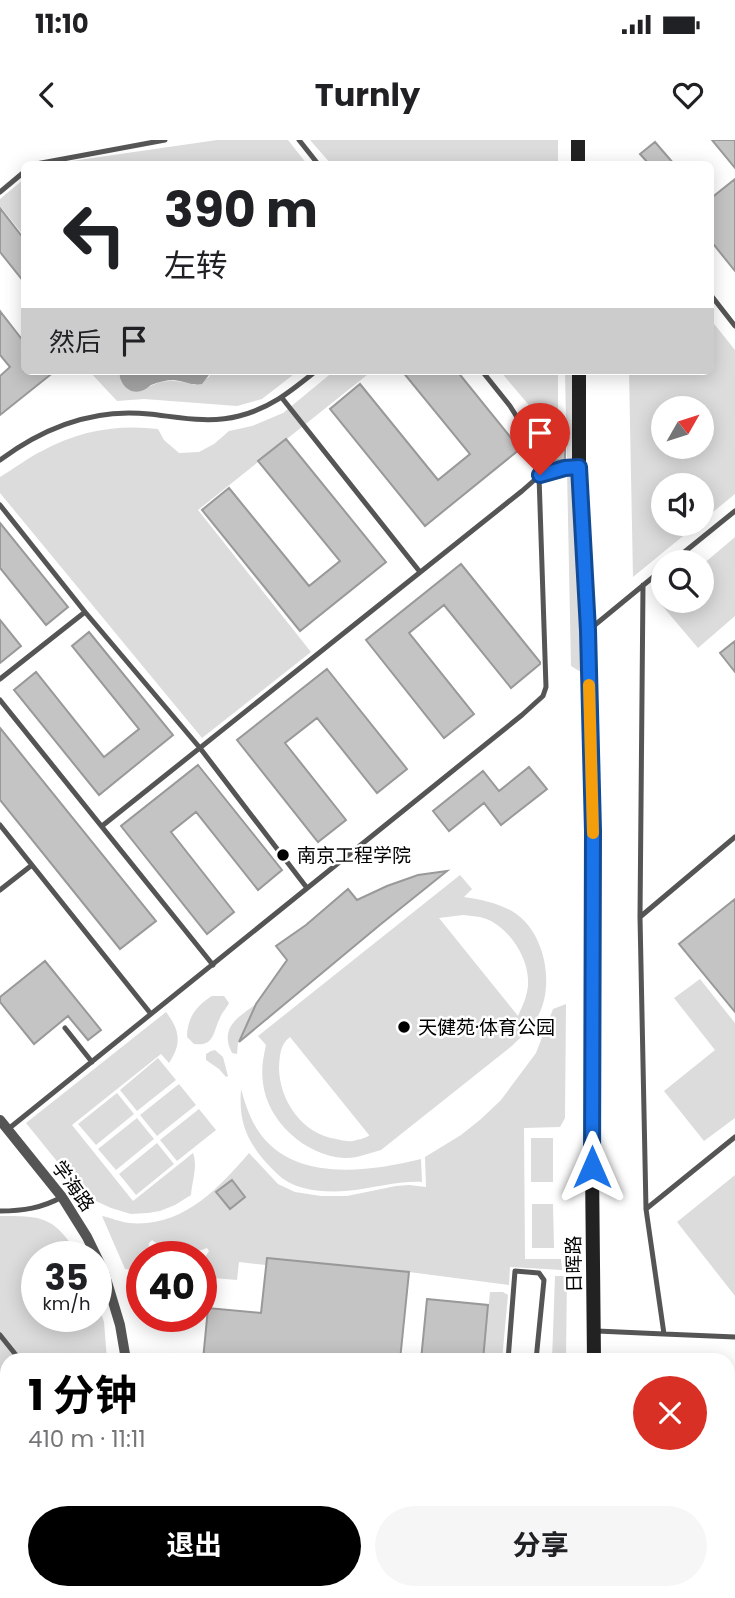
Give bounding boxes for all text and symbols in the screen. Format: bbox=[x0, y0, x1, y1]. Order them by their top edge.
text: 11:10 bbox=[35, 6, 89, 42]
text: Turnly bbox=[315, 72, 420, 117]
icon: back bbox=[28, 76, 66, 114]
icon: heart bbox=[669, 76, 707, 114]
text: 390 m bbox=[164, 176, 318, 244]
icon: left bbox=[49, 189, 140, 280]
text: 左转 bbox=[164, 243, 228, 288]
icon: arrive bbox=[115, 322, 153, 360]
text: 然后 bbox=[49, 324, 101, 360]
north arrow bbox=[651, 396, 714, 458]
map controls bbox=[651, 396, 714, 613]
pin bbox=[510, 403, 570, 475]
icon: arrive bbox=[521, 414, 559, 452]
button: sound bbox=[651, 473, 714, 536]
button: search bbox=[651, 550, 714, 613]
place label: 南京工程学院 bbox=[297, 842, 411, 869]
marker: 南京工程学院 bbox=[275, 847, 291, 863]
place label: 天健苑·体育公园 bbox=[418, 1014, 555, 1041]
marker: 天健苑·体育公园 bbox=[396, 1019, 412, 1035]
position arrow bbox=[555, 1130, 629, 1204]
street label: 学海路 bbox=[45, 1155, 101, 1217]
street label: 日晖路 bbox=[560, 1235, 588, 1293]
speed limit sign: 40 bbox=[126, 1241, 217, 1332]
text: 35 bbox=[45, 1253, 88, 1302]
text: km/h bbox=[43, 1291, 90, 1316]
text: 1 分钟 bbox=[28, 1366, 137, 1425]
button: close bbox=[633, 1376, 707, 1450]
text: 410 m · 11:11 bbox=[28, 1423, 146, 1455]
button: 退出 bbox=[28, 1506, 361, 1586]
button: 分享 bbox=[375, 1506, 707, 1586]

